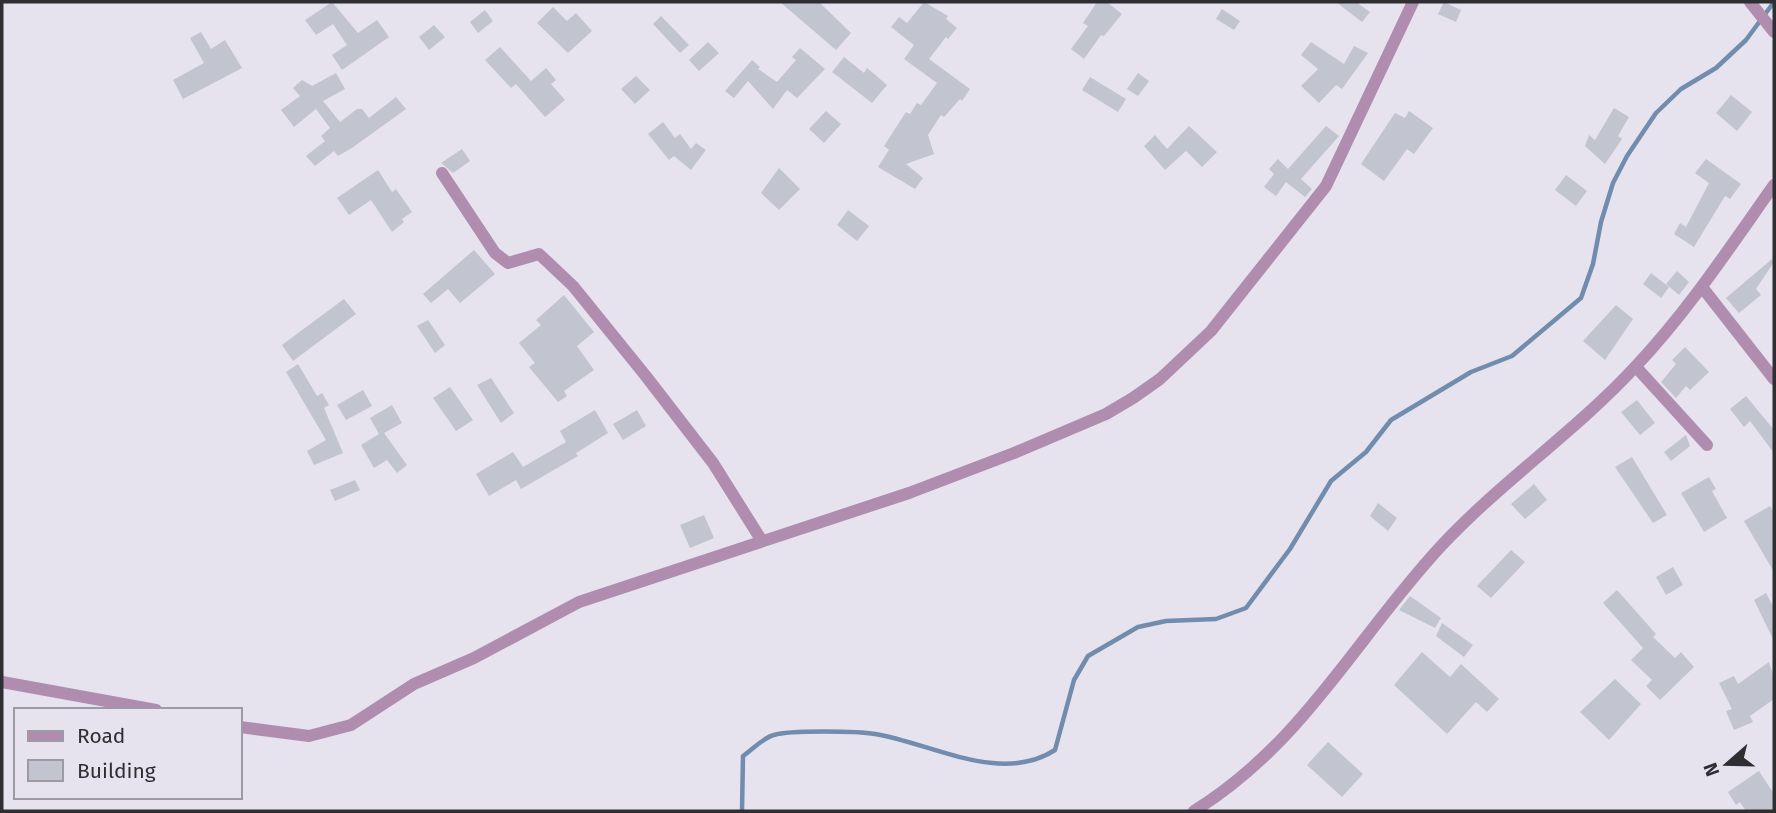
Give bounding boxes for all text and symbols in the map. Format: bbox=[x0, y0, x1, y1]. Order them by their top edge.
legend bbox=[14, 708, 242, 799]
text: Road bbox=[77, 723, 125, 749]
north arrow bbox=[1692, 729, 1762, 799]
text: Building bbox=[77, 758, 156, 784]
text: N bbox=[1699, 760, 1724, 780]

